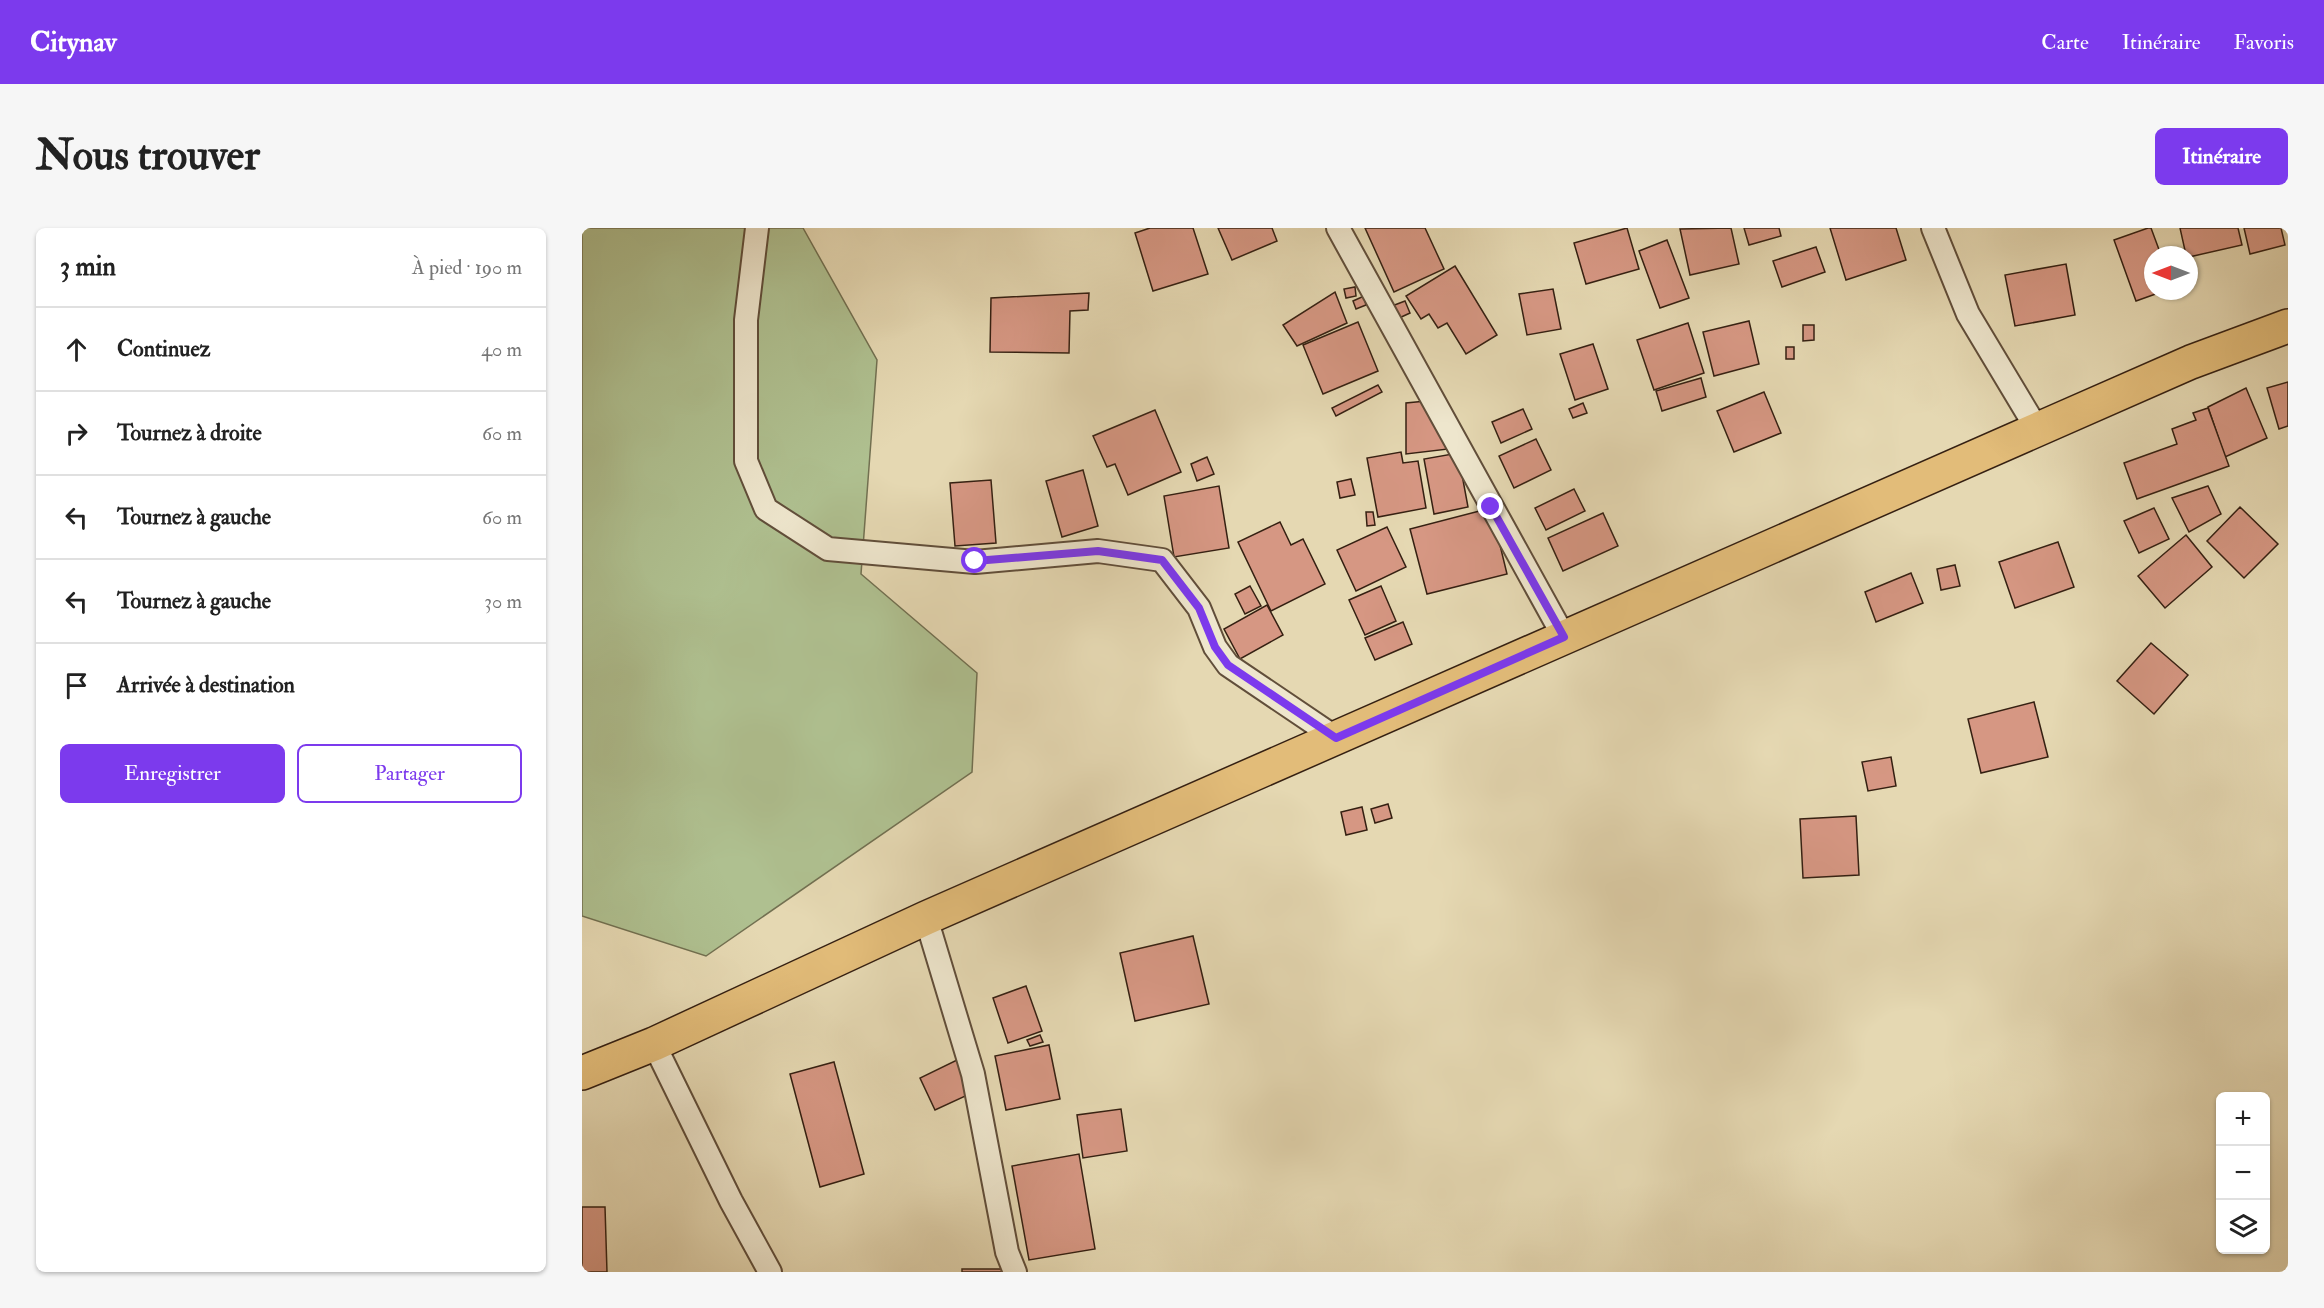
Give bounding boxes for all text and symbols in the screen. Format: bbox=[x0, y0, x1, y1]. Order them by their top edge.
text: Citynav bbox=[30, 25, 117, 60]
text: Carte bbox=[2041, 29, 2089, 56]
text: Itinéraire bbox=[2122, 29, 2200, 56]
text: Favoris bbox=[2233, 29, 2294, 56]
button: Itinéraire bbox=[2155, 128, 2288, 185]
text: Nous trouver bbox=[36, 130, 260, 182]
north arrow bbox=[2144, 246, 2198, 300]
text: 3 min bbox=[60, 251, 116, 283]
text: À pied · 190 m bbox=[412, 255, 522, 280]
icon: ahead bbox=[60, 333, 93, 366]
text: Continuez bbox=[117, 335, 210, 363]
text: 40 m bbox=[481, 337, 522, 362]
icon: right bbox=[60, 417, 93, 450]
text: Tournez à droite bbox=[117, 419, 262, 447]
text: 60 m bbox=[482, 421, 522, 446]
route end bbox=[1477, 493, 1503, 519]
icon: left bbox=[60, 501, 93, 534]
text: Tournez à gauche bbox=[117, 503, 271, 531]
text: 60 m bbox=[482, 505, 522, 530]
route start bbox=[961, 547, 987, 573]
icon: left bbox=[60, 585, 93, 618]
text: Tournez à gauche bbox=[117, 587, 271, 615]
text: 30 m bbox=[484, 589, 522, 614]
icon: arrive bbox=[60, 669, 93, 702]
text: Arrivée à destination bbox=[117, 671, 295, 699]
button: Enregistrer bbox=[60, 744, 285, 803]
button: Partager bbox=[297, 744, 522, 803]
map controls bbox=[2216, 1092, 2270, 1254]
button: + bbox=[2216, 1092, 2270, 1146]
button: − bbox=[2216, 1146, 2270, 1200]
button: layers bbox=[2216, 1200, 2270, 1254]

